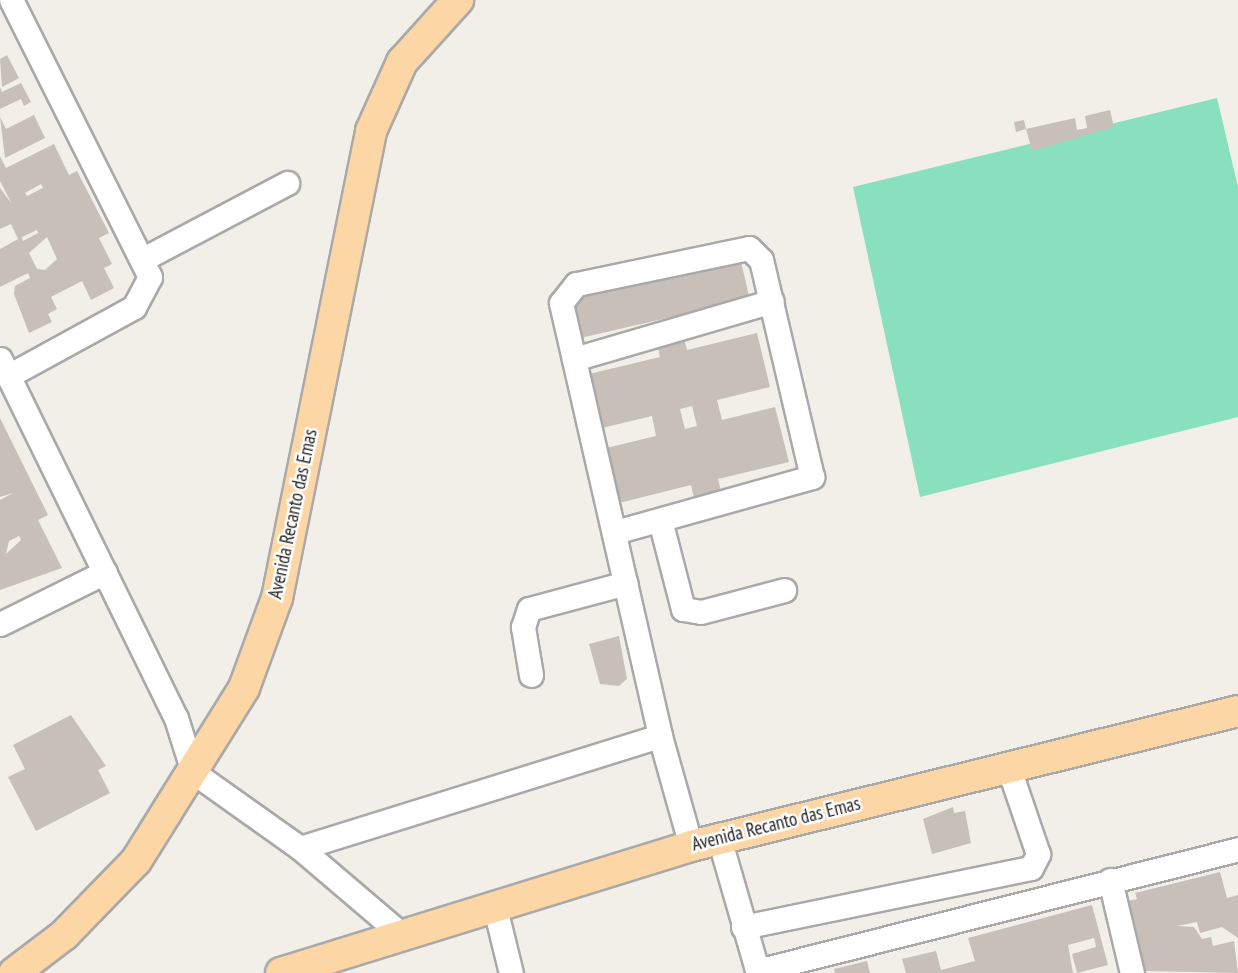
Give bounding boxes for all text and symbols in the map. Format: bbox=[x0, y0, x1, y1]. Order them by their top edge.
street label: Avenida Recanto das Emas bbox=[264, 427, 322, 601]
street label: Avenida Recanto das Emas bbox=[689, 792, 863, 856]

